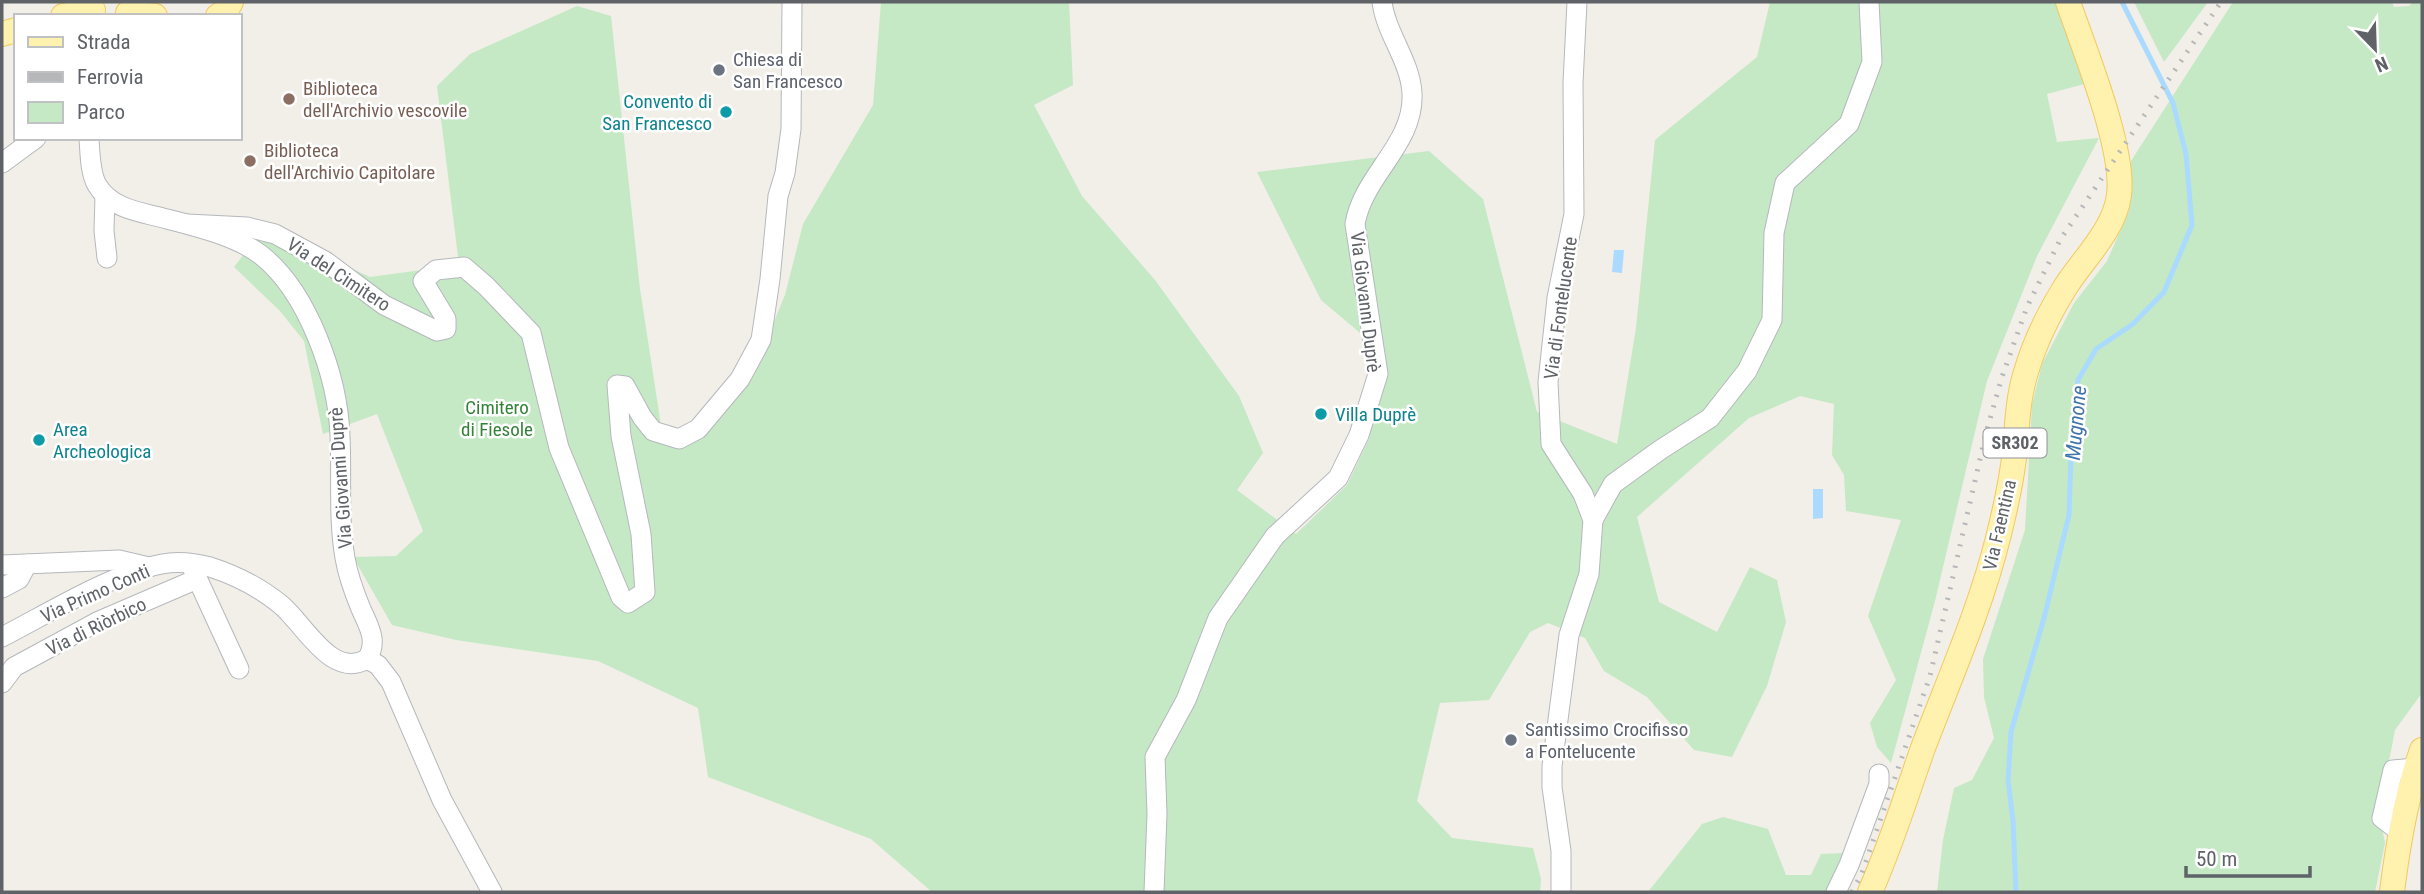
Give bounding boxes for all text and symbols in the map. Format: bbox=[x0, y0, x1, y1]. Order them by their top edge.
legend bbox=[14, 14, 242, 140]
north arrow bbox=[2340, 14, 2410, 84]
text: Strada bbox=[77, 30, 131, 54]
place label: Chiesa di San Francesco bbox=[733, 48, 843, 93]
text: N bbox=[2372, 51, 2391, 77]
marker: Chiesa di San Francesco bbox=[711, 62, 727, 78]
text: Ferrovia bbox=[77, 65, 144, 89]
place label: Biblioteca dell'Archivio vescovile bbox=[303, 77, 467, 122]
place label: Convento di San Francesco bbox=[602, 90, 712, 135]
marker: Biblioteca dell'Archivio vescovile bbox=[281, 91, 297, 107]
text: Parco bbox=[77, 100, 125, 124]
marker: Convento di San Francesco bbox=[718, 104, 734, 120]
place label: Biblioteca dell'Archivio Capitolare bbox=[264, 139, 435, 184]
marker: Biblioteca dell'Archivio Capitolare bbox=[242, 153, 258, 169]
street label: Via Giovanni Duprè bbox=[1345, 230, 1386, 374]
street label: Via del Cimitero bbox=[283, 232, 395, 316]
street label: Via di Fontelucente bbox=[1539, 235, 1582, 381]
water label: Mugnone bbox=[2061, 385, 2091, 461]
park label: Cimitero di Fiesole bbox=[461, 396, 533, 441]
place label: Villa Duprè bbox=[1335, 403, 1416, 426]
street label: Via Giovanni Duprè bbox=[324, 406, 357, 549]
marker: Villa Duprè bbox=[1313, 406, 1329, 422]
place label: Area Archeologica bbox=[53, 418, 151, 463]
road number: SR302 bbox=[1983, 428, 2046, 458]
marker: Area Archeologica bbox=[31, 432, 47, 448]
street label: Via Faentina bbox=[1978, 477, 2021, 573]
street label: Via Primo Conti bbox=[37, 559, 153, 628]
street label: Via di Riòrbico bbox=[42, 592, 150, 661]
place label: Santissimo Crocifisso a Fontelucente bbox=[1525, 718, 1688, 763]
marker: Santissimo Crocifisso a Fontelucente bbox=[1503, 732, 1519, 748]
scale bar bbox=[2186, 834, 2310, 878]
text: 50 m bbox=[2196, 847, 2237, 871]

